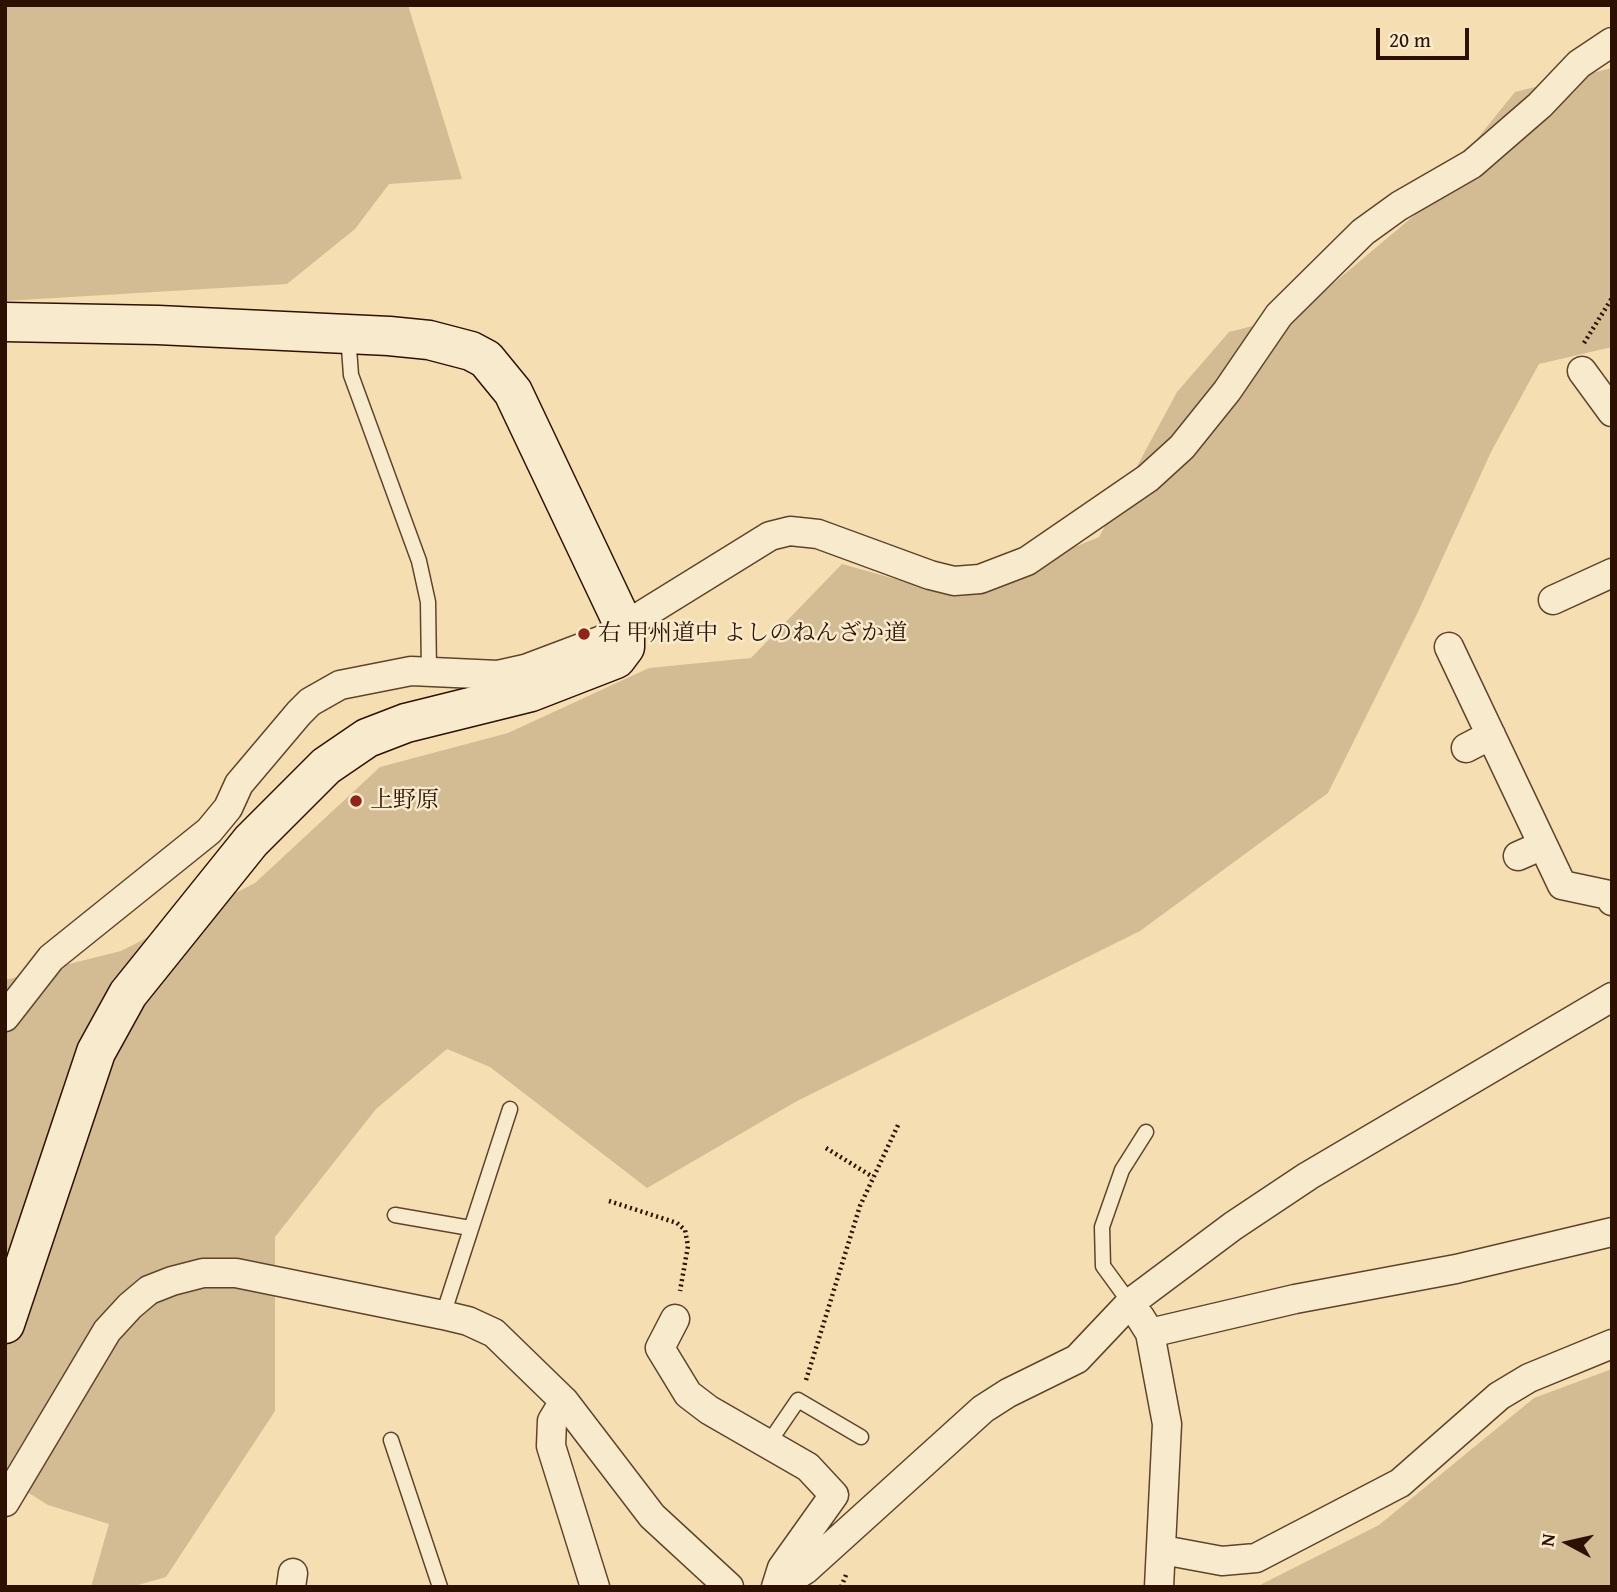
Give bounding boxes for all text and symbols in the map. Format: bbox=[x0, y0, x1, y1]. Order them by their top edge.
scale bar bbox=[1379, 14, 1472, 58]
text: 20 m bbox=[1389, 24, 1431, 55]
place label: 右 甲州道中 よしのねんざか道 bbox=[598, 620, 907, 648]
marker: 右 甲州道中 よしのねんざか道 bbox=[576, 626, 592, 642]
place label: 上野原 bbox=[370, 787, 439, 815]
marker: 上野原 bbox=[348, 793, 364, 809]
north arrow bbox=[1533, 1508, 1603, 1578]
text: N bbox=[1532, 1532, 1562, 1548]

